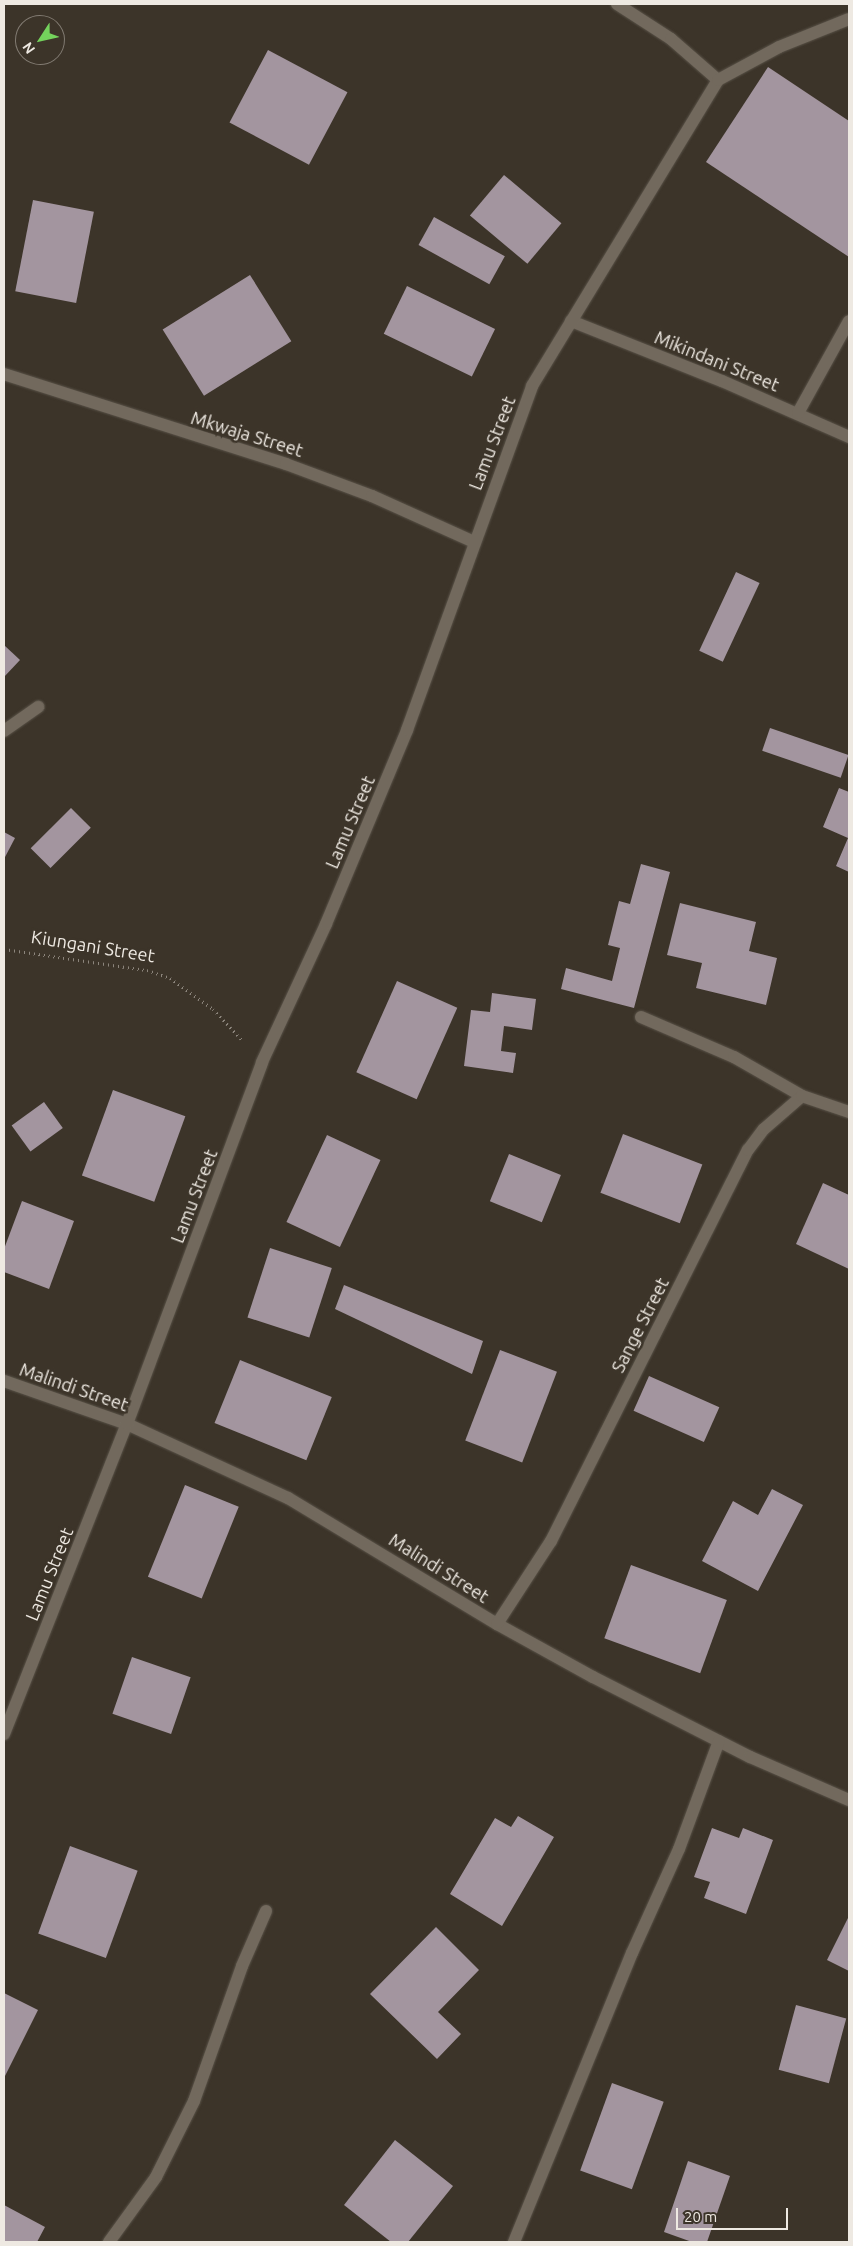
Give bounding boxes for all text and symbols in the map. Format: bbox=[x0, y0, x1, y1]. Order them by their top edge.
north arrow bbox=[15, 15, 65, 65]
text: N bbox=[19, 39, 38, 57]
street label: Mikindani Street bbox=[651, 326, 783, 396]
street label: Lamu Street bbox=[464, 393, 520, 493]
street label: Mkwaja Street bbox=[188, 407, 306, 461]
street label: Lamu Street bbox=[321, 772, 379, 872]
street label: Kiungani Street bbox=[30, 926, 156, 966]
street label: Lamu Street bbox=[166, 1146, 222, 1246]
street label: Sange Street bbox=[607, 1274, 673, 1376]
street label: Malindi Street bbox=[17, 1358, 131, 1416]
street label: Lamu Street bbox=[21, 1524, 77, 1624]
street label: Malindi Street bbox=[385, 1529, 493, 1607]
scale bar bbox=[678, 2198, 790, 2230]
text: 20 m bbox=[684, 2208, 717, 2225]

